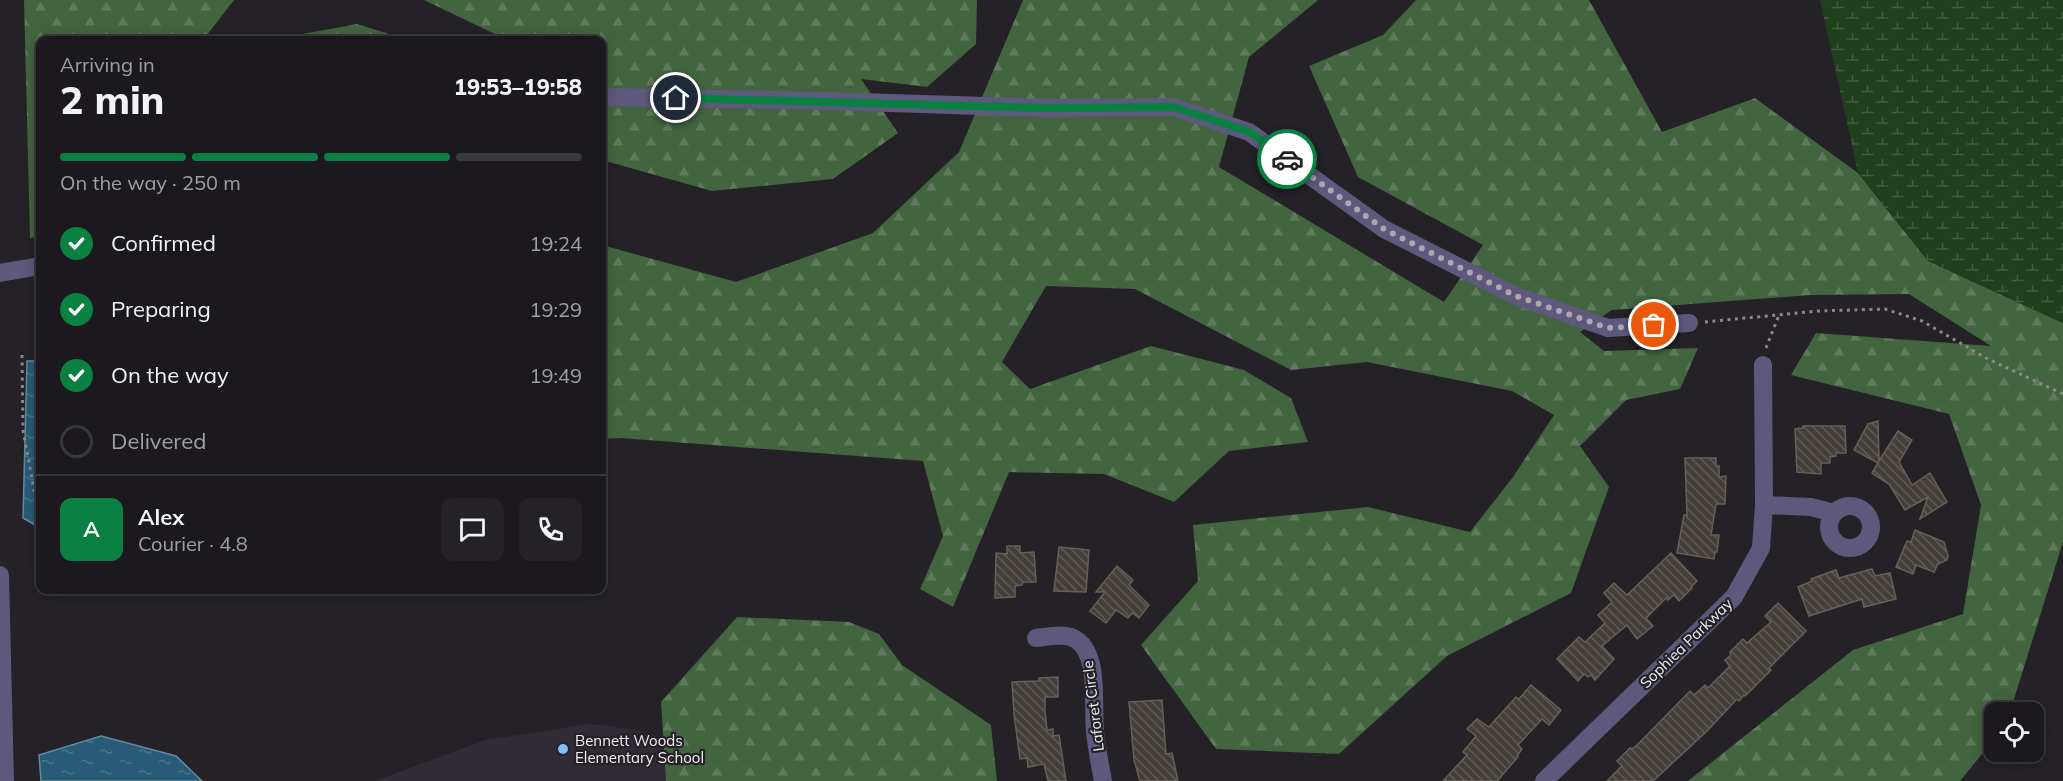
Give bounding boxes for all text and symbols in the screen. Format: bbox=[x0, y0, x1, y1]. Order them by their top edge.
text: Arriving in bbox=[60, 52, 155, 77]
pin bbox=[650, 72, 701, 123]
text: 19:53–19:58 bbox=[454, 73, 582, 101]
text: 2 min bbox=[60, 75, 165, 124]
icon: home bbox=[659, 81, 692, 114]
courier bbox=[1257, 129, 1317, 189]
icon: car bbox=[1271, 143, 1304, 176]
text: On the way · 250 m bbox=[60, 170, 241, 195]
icon: check bbox=[60, 227, 93, 260]
text: Confirmed bbox=[111, 229, 216, 257]
text: 19:24 bbox=[529, 231, 582, 256]
icon: check bbox=[60, 293, 93, 326]
text: Preparing bbox=[111, 295, 211, 323]
text: 19:29 bbox=[529, 297, 582, 322]
pin bbox=[1628, 299, 1679, 350]
icon: bag bbox=[1637, 308, 1670, 341]
icon: check bbox=[60, 359, 93, 392]
text: On the way bbox=[111, 361, 229, 389]
text: 19:49 bbox=[529, 363, 582, 388]
text: Delivered bbox=[111, 427, 206, 455]
button: chat bbox=[441, 498, 504, 561]
button: phone bbox=[519, 498, 582, 561]
text: Alex bbox=[138, 503, 184, 531]
text: A bbox=[83, 515, 100, 543]
text: Courier · 4.8 bbox=[138, 531, 248, 556]
street label: Sophiea Parkway bbox=[1636, 594, 1736, 692]
street label: Laforet Circle bbox=[1078, 659, 1108, 753]
map controls bbox=[1984, 702, 2044, 762]
button: locate bbox=[1984, 702, 2044, 762]
place label: Bennett Woods Elementary School bbox=[575, 731, 704, 767]
marker: Bennett Woods Elementary School bbox=[556, 742, 570, 756]

